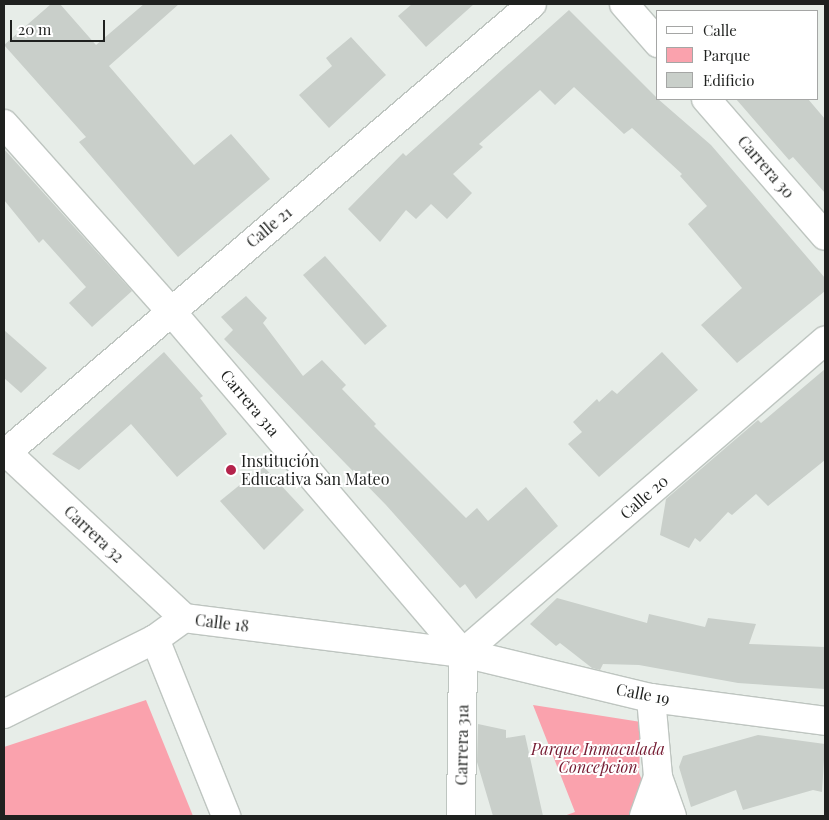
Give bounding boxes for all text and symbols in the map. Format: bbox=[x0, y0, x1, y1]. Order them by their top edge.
scale bar bbox=[12, 10, 108, 42]
legend bbox=[656, 10, 819, 100]
text: 20 m bbox=[18, 19, 51, 39]
text: Calle bbox=[703, 20, 737, 40]
text: Parque bbox=[703, 45, 750, 65]
text: Edificio bbox=[703, 70, 754, 90]
street label: Carrera 30 bbox=[734, 132, 798, 202]
street label: Calle 21 bbox=[242, 202, 296, 252]
street label: Carrera 31a bbox=[217, 366, 283, 440]
place label: Institución Educativa San Mateo bbox=[241, 451, 390, 489]
marker: Institución Educativa San Mateo bbox=[225, 464, 237, 476]
street label: Calle 20 bbox=[616, 471, 672, 523]
street label: Carrera 32 bbox=[60, 501, 128, 567]
street label: Calle 18 bbox=[194, 610, 250, 636]
street label: Calle 19 bbox=[615, 679, 671, 709]
street label: Carrera 31a bbox=[452, 704, 472, 786]
park label: Parque Inmaculada Concepcion bbox=[531, 739, 665, 777]

